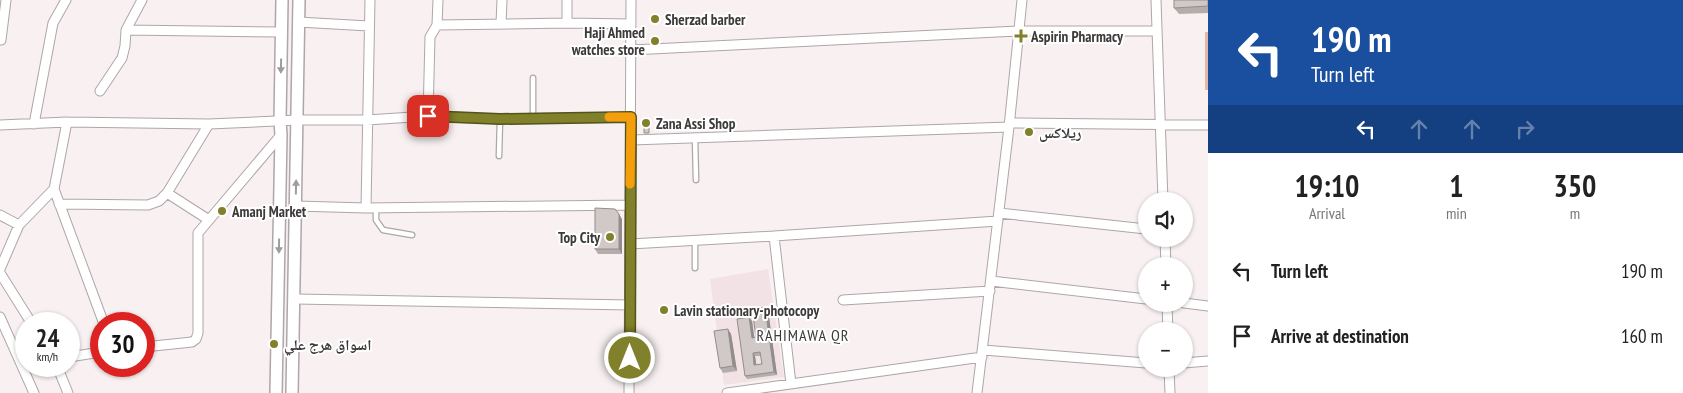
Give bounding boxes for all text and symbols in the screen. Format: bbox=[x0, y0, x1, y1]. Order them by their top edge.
place label: Sherzad barber bbox=[665, 10, 746, 29]
marker: Sherzad barber bbox=[649, 13, 661, 25]
text: 190 m bbox=[1311, 16, 1392, 62]
icon: left bbox=[1228, 20, 1293, 85]
place label: Haji Ahmed watches store bbox=[571, 23, 645, 59]
place label: Aspirin Pharmacy bbox=[1030, 27, 1124, 46]
marker: Aspirin Pharmacy bbox=[1015, 30, 1027, 42]
marker: Haji Ahmed watches store bbox=[649, 35, 661, 47]
one-way arrow bbox=[277, 58, 285, 74]
text: Turn left bbox=[1311, 60, 1375, 88]
pin bbox=[407, 95, 449, 137]
icon: arrive bbox=[414, 102, 442, 130]
place label: Zana Assi Shop bbox=[656, 114, 736, 133]
icon: left bbox=[1352, 115, 1380, 143]
icon: ahead bbox=[1405, 115, 1433, 143]
icon: ahead bbox=[1458, 115, 1486, 143]
icon: right bbox=[1511, 115, 1539, 143]
marker: Zana Assi Shop bbox=[640, 117, 652, 129]
place label: ریلاکس bbox=[1039, 123, 1082, 142]
marker: ریلاکس bbox=[1023, 126, 1035, 138]
text: 19:10 bbox=[1295, 166, 1359, 205]
text: 1 bbox=[1449, 166, 1464, 205]
text: 350 bbox=[1553, 166, 1596, 205]
one-way arrow bbox=[292, 179, 300, 195]
map controls bbox=[1138, 192, 1193, 377]
button: sound bbox=[1138, 192, 1193, 247]
place label: Amanj Market bbox=[231, 202, 307, 221]
text: Arrival bbox=[1309, 203, 1345, 223]
text: min bbox=[1446, 203, 1467, 223]
text: m bbox=[1570, 203, 1580, 223]
marker: Amanj Market bbox=[216, 205, 228, 217]
place label: Top City bbox=[558, 228, 601, 247]
marker: Top City bbox=[604, 231, 616, 243]
one-way arrow bbox=[275, 238, 283, 254]
button: + bbox=[1138, 257, 1193, 312]
icon: left bbox=[1228, 257, 1256, 285]
text: Turn left bbox=[1271, 259, 1328, 283]
text: 190 m bbox=[1621, 259, 1663, 283]
place label: Lavin stationary-photocopy bbox=[674, 301, 820, 320]
marker: Lavin stationary-photocopy bbox=[658, 304, 670, 316]
speed limit sign: 30 bbox=[90, 312, 155, 377]
text: 24 bbox=[36, 322, 59, 354]
button: − bbox=[1138, 322, 1193, 377]
icon: arrive bbox=[1228, 322, 1256, 350]
text: Arrive at destination bbox=[1271, 324, 1409, 348]
text: 160 m bbox=[1621, 324, 1663, 348]
district label: RAHIMAWA QR bbox=[757, 325, 849, 345]
position arrow bbox=[603, 331, 655, 383]
place label: اسواق هرج علي bbox=[284, 335, 372, 356]
marker: اسواق هرج علي bbox=[268, 338, 280, 350]
text: km/h bbox=[37, 349, 58, 364]

